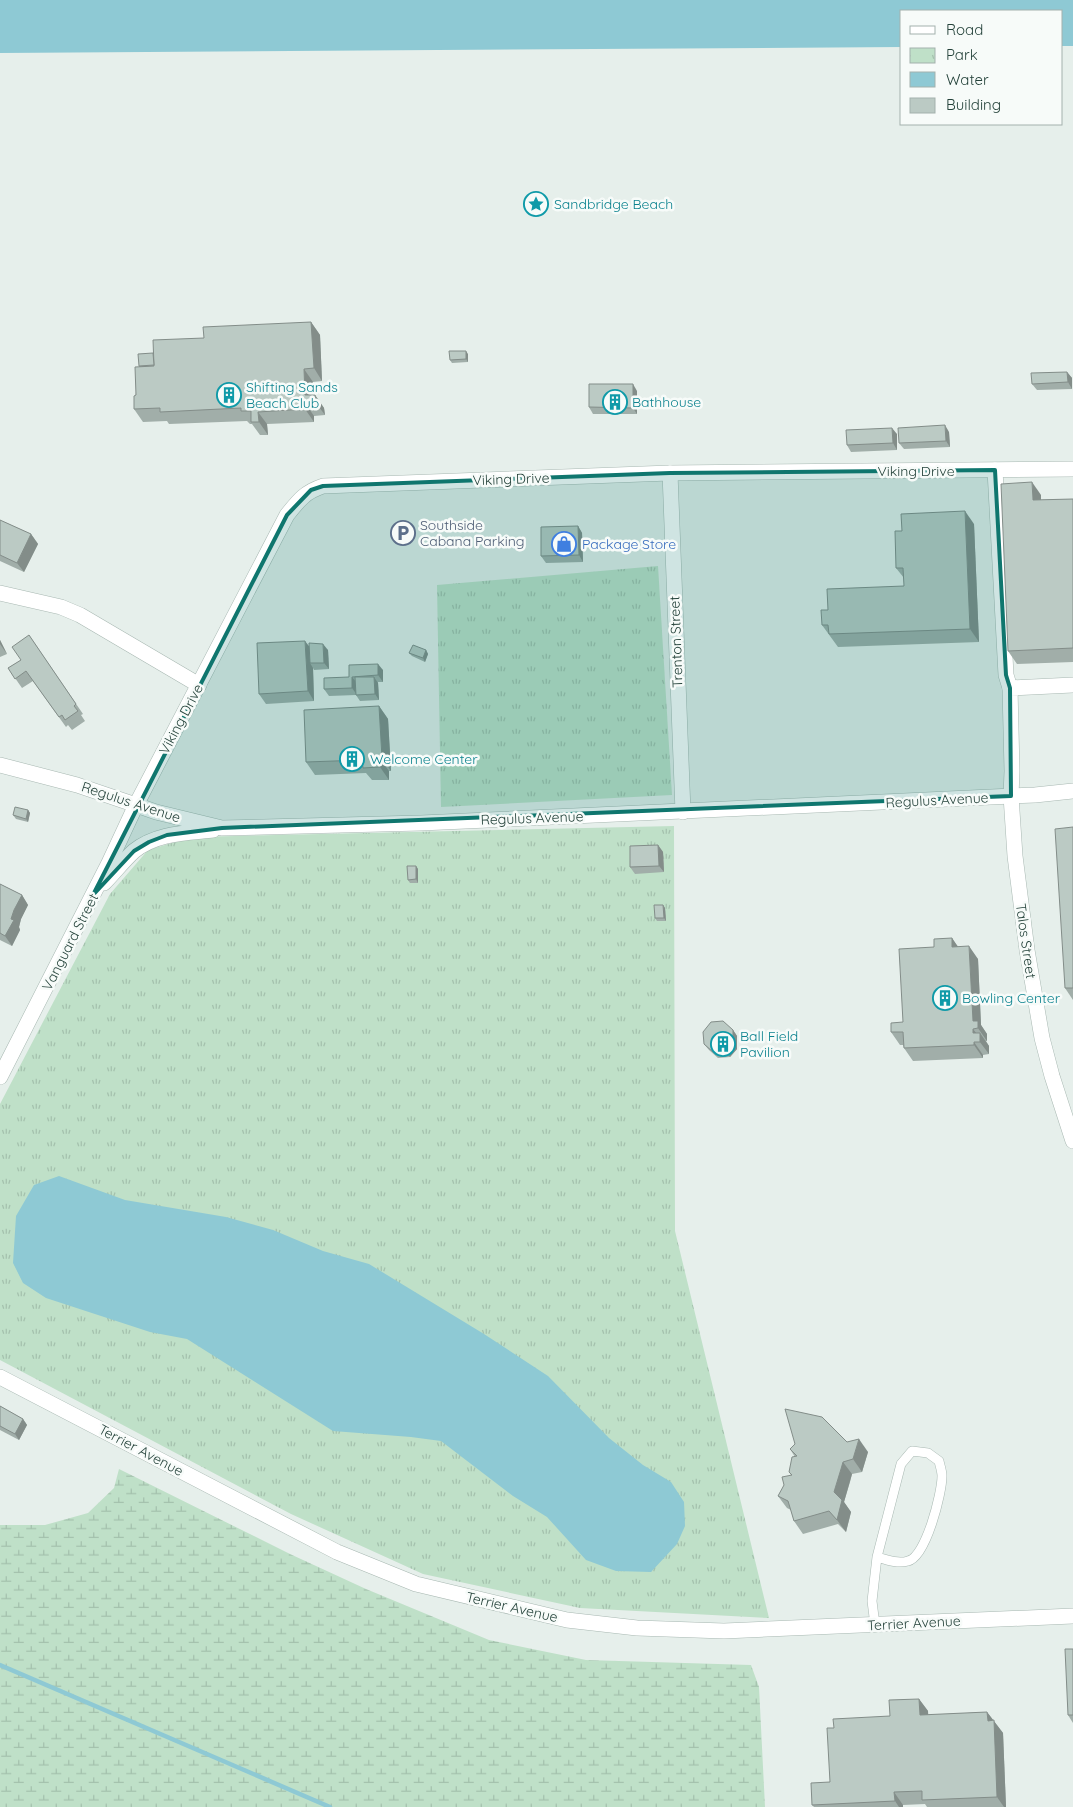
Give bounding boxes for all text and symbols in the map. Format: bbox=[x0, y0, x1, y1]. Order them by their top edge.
legend bbox=[900, 10, 1063, 125]
text: Road bbox=[946, 20, 983, 39]
text: Park bbox=[946, 45, 978, 64]
text: Water bbox=[946, 70, 989, 89]
text: Building bbox=[946, 95, 1001, 114]
place icon: Sandbridge Beach bbox=[523, 191, 549, 217]
place label: Sandbridge Beach bbox=[554, 195, 673, 213]
place label: Shifting Sands Beach Club bbox=[246, 378, 338, 412]
building icon: Shifting Sands Beach Club bbox=[216, 382, 242, 408]
building icon: Bathhouse bbox=[602, 389, 628, 415]
place label: Bathhouse bbox=[632, 393, 701, 411]
street label: Viking Drive bbox=[877, 462, 955, 480]
street label: Viking Drive bbox=[472, 469, 550, 489]
place label: Southside Cabana Parking bbox=[420, 516, 524, 550]
parking icon: Southside Cabana Parking bbox=[390, 520, 416, 546]
shop icon: Package Store bbox=[551, 531, 577, 557]
place label: Package Store bbox=[582, 535, 676, 553]
street label: Trenton Street bbox=[665, 595, 687, 688]
street label: Viking Drive bbox=[155, 681, 207, 757]
building icon: Welcome Center bbox=[339, 746, 365, 772]
place label: Welcome Center bbox=[370, 750, 478, 768]
street label: Regulus Avenue bbox=[79, 778, 183, 827]
street label: Regulus Avenue bbox=[885, 788, 989, 812]
street label: Regulus Avenue bbox=[480, 807, 584, 829]
street label: Vanguard Street bbox=[38, 890, 102, 994]
street label: Talos Street bbox=[1012, 902, 1040, 980]
building icon: Bowling Center bbox=[932, 985, 958, 1011]
place label: Bowling Center bbox=[962, 989, 1061, 1007]
place label: Ball Field Pavilion bbox=[740, 1027, 798, 1061]
building icon: Ball Field Pavilion bbox=[710, 1031, 736, 1057]
street label: Terrier Avenue bbox=[96, 1420, 187, 1480]
street label: Terrier Avenue bbox=[464, 1588, 560, 1626]
street label: Terrier Avenue bbox=[867, 1612, 961, 1634]

